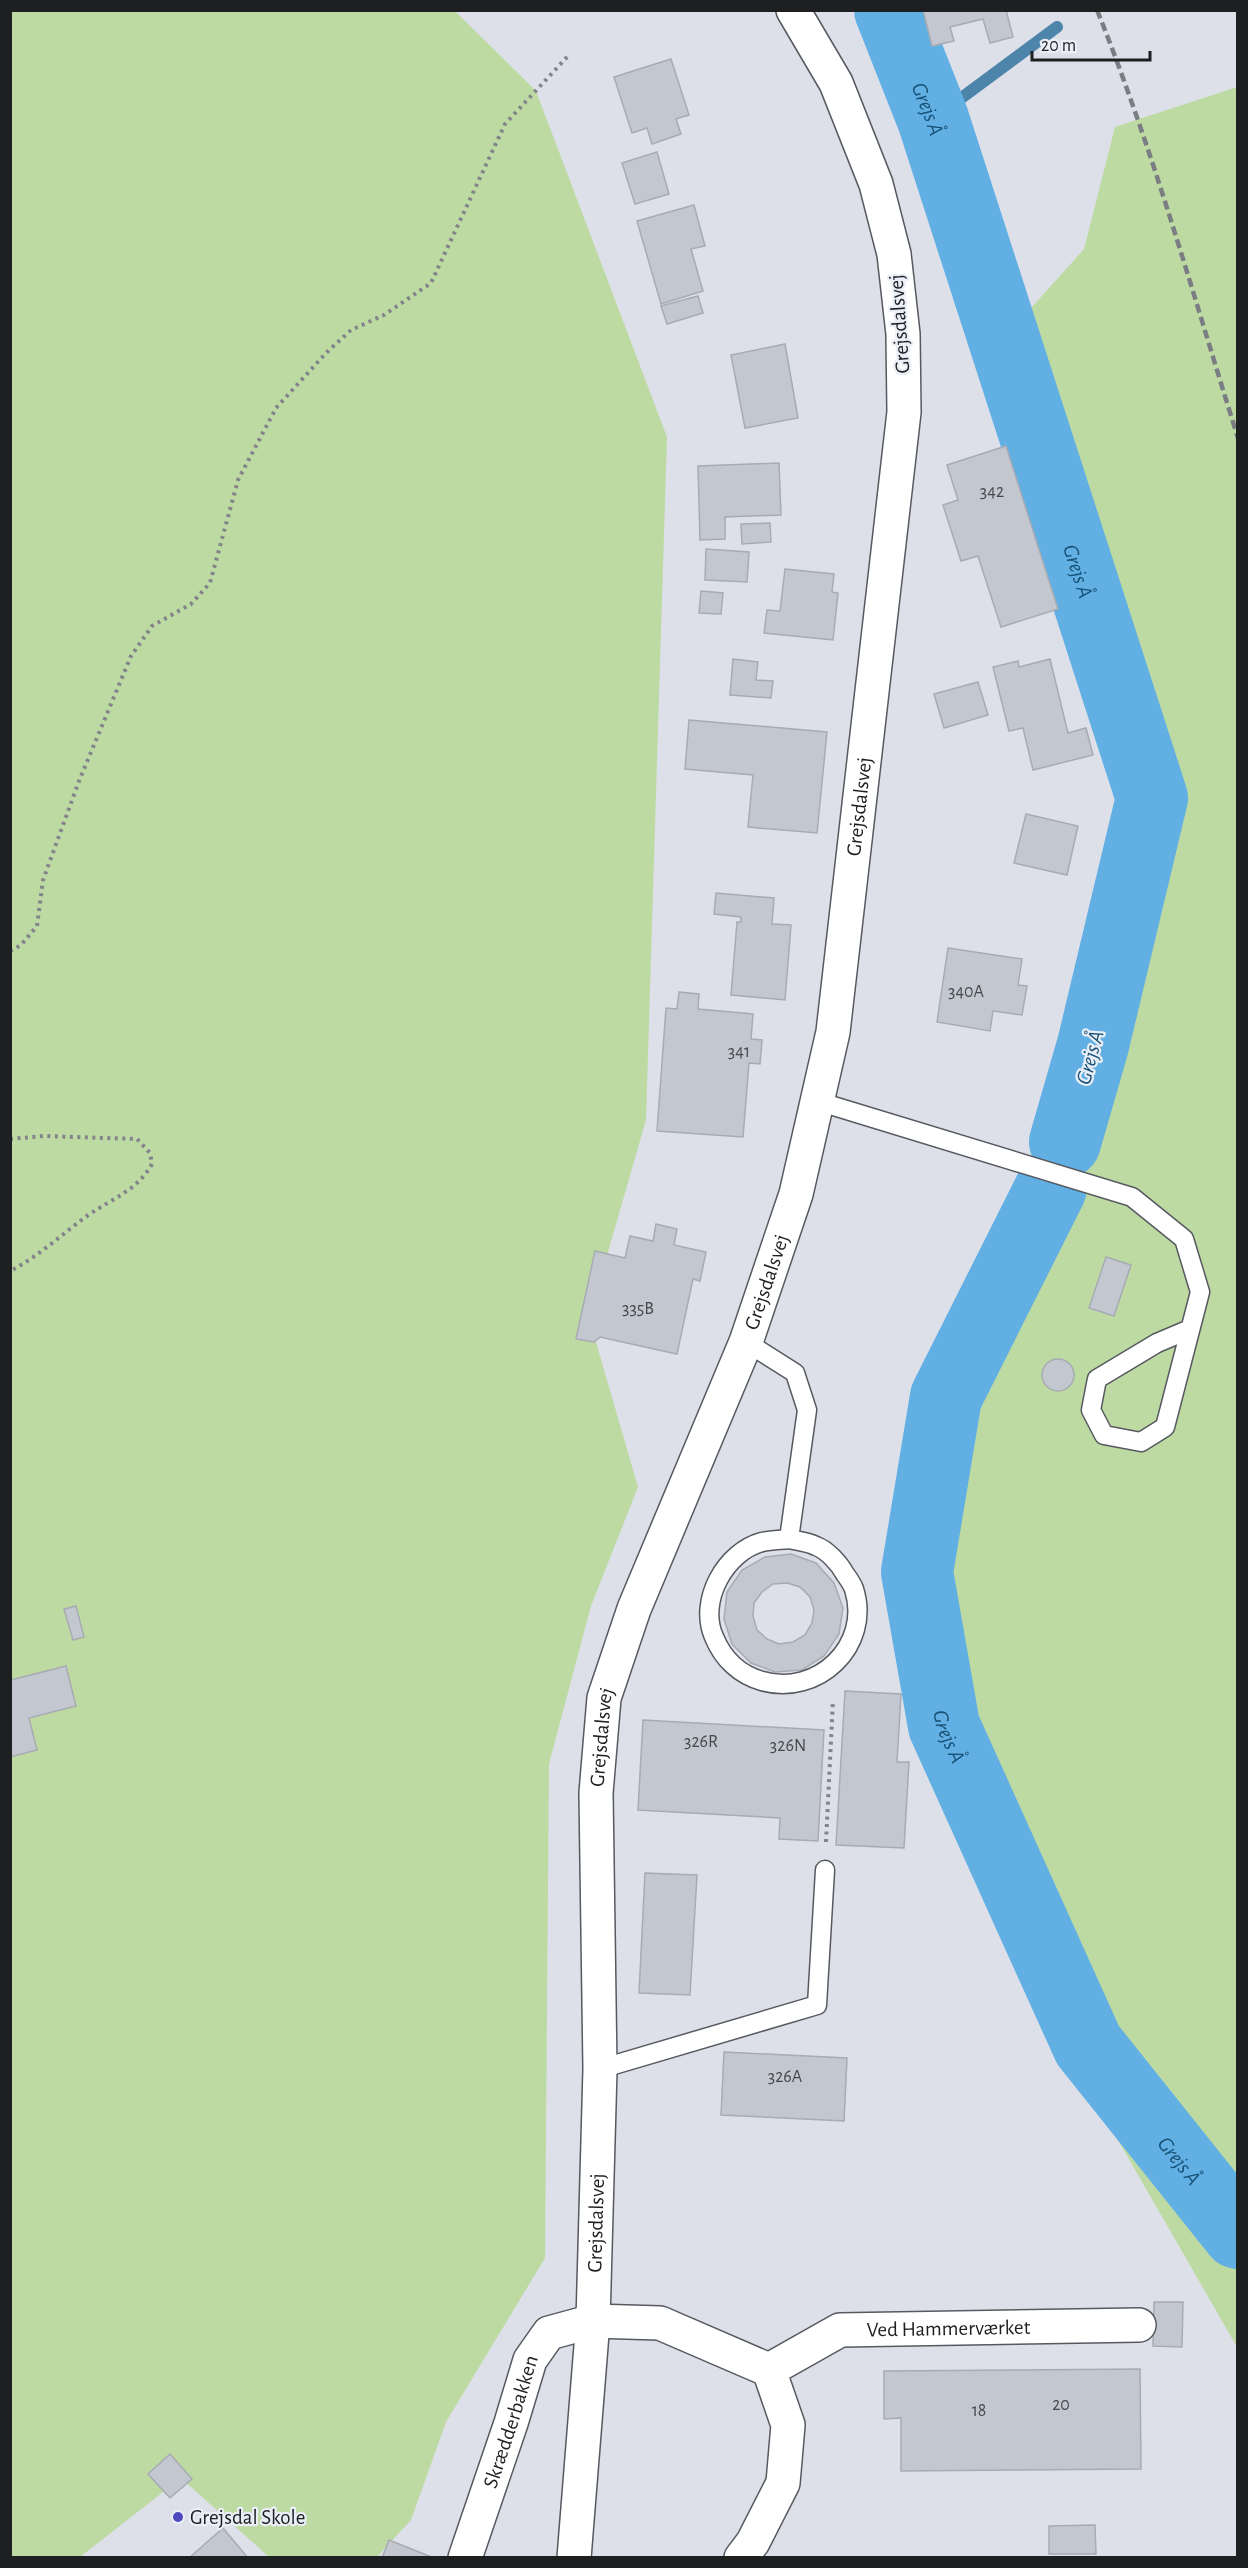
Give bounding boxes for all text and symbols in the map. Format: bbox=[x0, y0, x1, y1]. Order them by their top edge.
scale bar bbox=[1032, 24, 1150, 62]
text: 20 m bbox=[1041, 37, 1076, 55]
water label: Grejs Å bbox=[908, 79, 948, 138]
street label: Grejsdalsvej bbox=[886, 274, 913, 374]
house number: 342 bbox=[980, 483, 1004, 501]
water label: Grejs Å bbox=[1059, 542, 1098, 601]
street label: Grejsdalsvej bbox=[843, 756, 875, 857]
house number: 340A bbox=[948, 983, 985, 1001]
water label: Grejs Å bbox=[1071, 1028, 1108, 1087]
house number: 341 bbox=[728, 1043, 750, 1061]
street label: Grejsdalsvej bbox=[741, 1232, 793, 1333]
house number: 335B bbox=[622, 1300, 654, 1318]
street label: Grejsdalsvej bbox=[587, 1685, 618, 1788]
water label: Grejs Å bbox=[929, 1708, 970, 1766]
house number: 326R bbox=[684, 1733, 718, 1751]
house number: 326N bbox=[770, 1737, 806, 1755]
house number: 326A bbox=[768, 2068, 803, 2086]
water label: Grejs Å bbox=[1153, 2132, 1206, 2189]
street label: Grejsdalsvej bbox=[584, 2173, 608, 2273]
street label: Ved Hammerværket bbox=[866, 2317, 1031, 2341]
street label: Skrædderbakken bbox=[480, 2353, 542, 2491]
house number: 20 bbox=[1052, 2396, 1070, 2414]
house number: 18 bbox=[972, 2402, 986, 2420]
place label: Grejsdal Skole bbox=[190, 2507, 305, 2528]
marker: Grejsdal Skole bbox=[171, 2510, 185, 2524]

